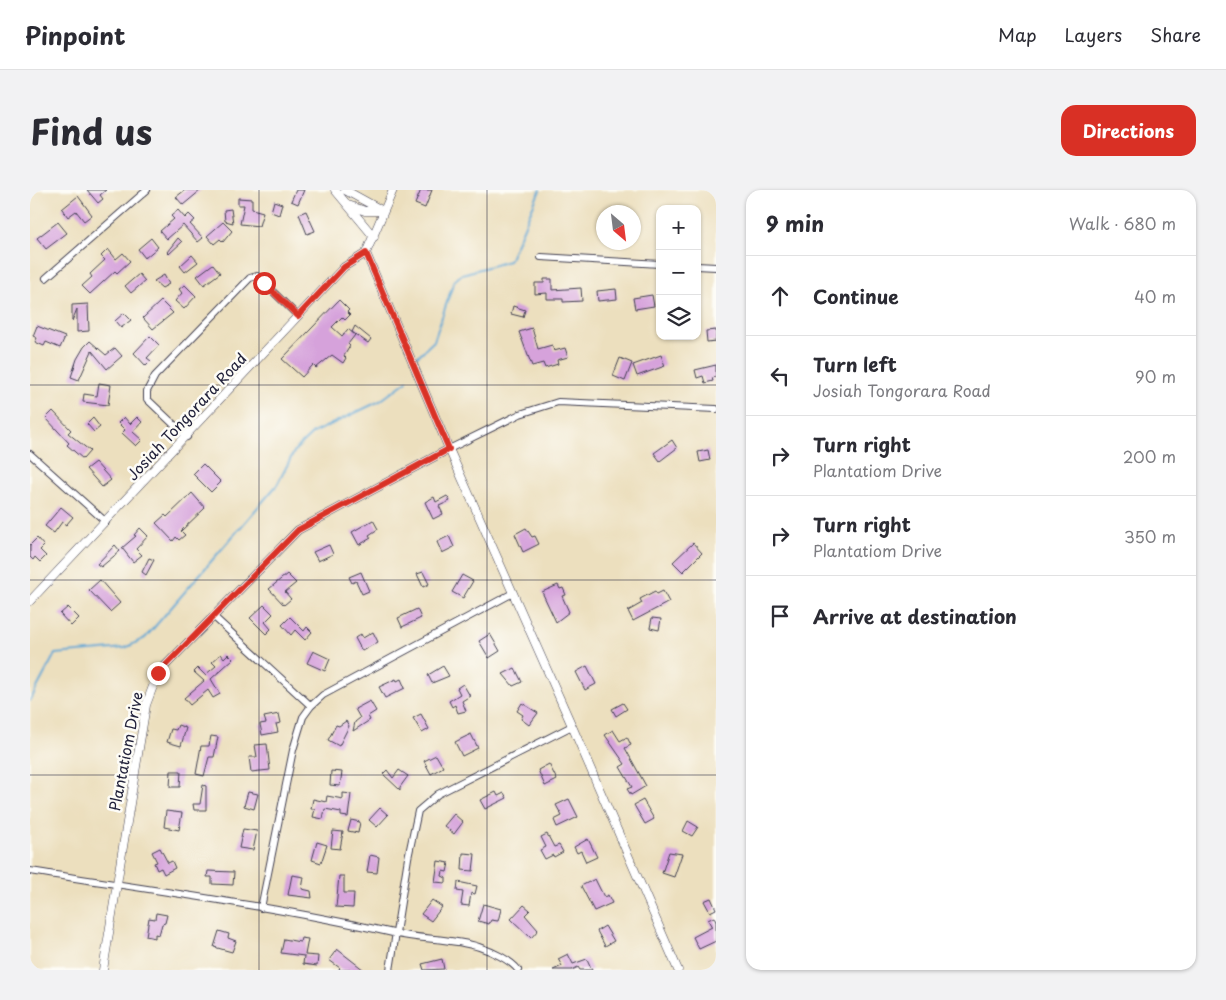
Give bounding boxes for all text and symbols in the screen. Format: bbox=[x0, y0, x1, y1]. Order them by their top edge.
text: Pinpoint bbox=[25, 17, 126, 53]
text: Map bbox=[998, 21, 1037, 48]
text: Layers bbox=[1065, 21, 1122, 48]
text: Share bbox=[1150, 21, 1201, 48]
text: Find us bbox=[30, 104, 152, 157]
button: Directions bbox=[1061, 105, 1196, 156]
north arrow bbox=[596, 205, 641, 250]
map controls bbox=[656, 205, 701, 340]
button: + bbox=[656, 205, 701, 250]
text: 9 min bbox=[766, 207, 824, 239]
text: Walk · 680 m bbox=[1069, 211, 1176, 235]
button: − bbox=[656, 250, 701, 295]
route start bbox=[253, 272, 276, 295]
icon: ahead bbox=[766, 282, 794, 310]
text: Continue bbox=[813, 282, 899, 310]
text: 40 m bbox=[1134, 284, 1176, 308]
button: layers bbox=[656, 295, 701, 340]
street label: Josiah Tongorara Road bbox=[121, 347, 251, 485]
text: Turn left bbox=[813, 350, 897, 378]
icon: left bbox=[766, 362, 794, 390]
text: 90 m bbox=[1135, 364, 1176, 388]
text: Josiah Tongorara Road bbox=[813, 378, 991, 402]
text: Turn right bbox=[813, 430, 911, 458]
icon: right bbox=[766, 442, 794, 470]
text: 200 m bbox=[1123, 444, 1176, 468]
text: Plantatiom Drive bbox=[813, 458, 942, 482]
text: Turn right bbox=[813, 510, 911, 538]
icon: right bbox=[766, 522, 794, 550]
text: 350 m bbox=[1124, 524, 1176, 548]
text: Plantatiom Drive bbox=[813, 538, 942, 562]
icon: arrive bbox=[766, 602, 794, 630]
text: Arrive at destination bbox=[813, 602, 1017, 630]
route end bbox=[147, 662, 170, 685]
street label: Plantatiom Drive bbox=[102, 689, 148, 813]

